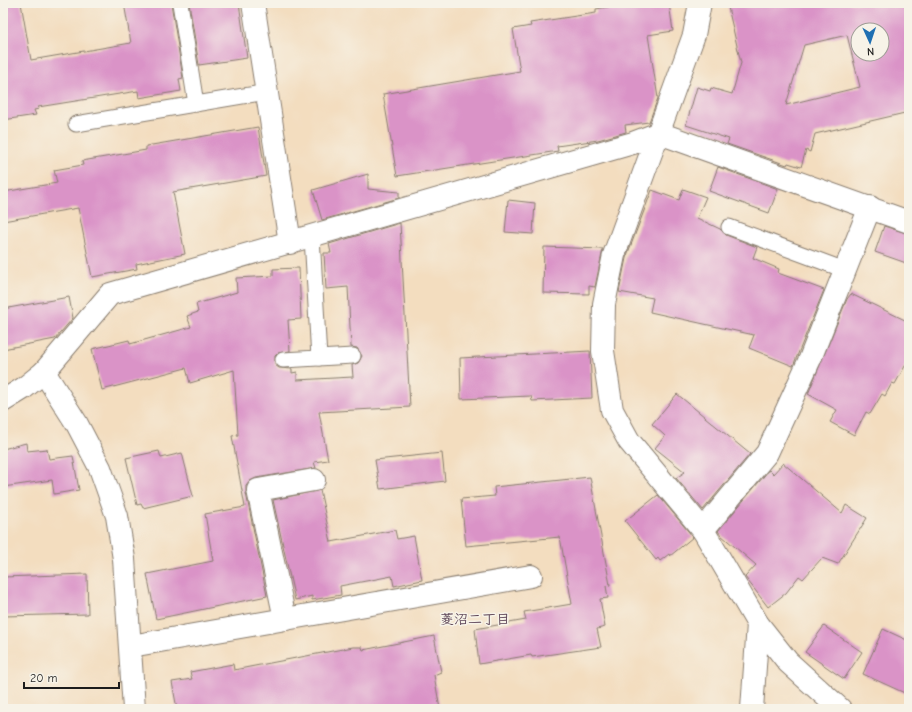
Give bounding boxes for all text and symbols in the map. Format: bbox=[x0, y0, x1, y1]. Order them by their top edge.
north arrow bbox=[850, 22, 890, 62]
text: N bbox=[867, 45, 874, 58]
district label: 菱沼二丁目 bbox=[440, 611, 510, 628]
scale bar bbox=[24, 664, 119, 690]
text: 20 m bbox=[30, 671, 58, 685]

